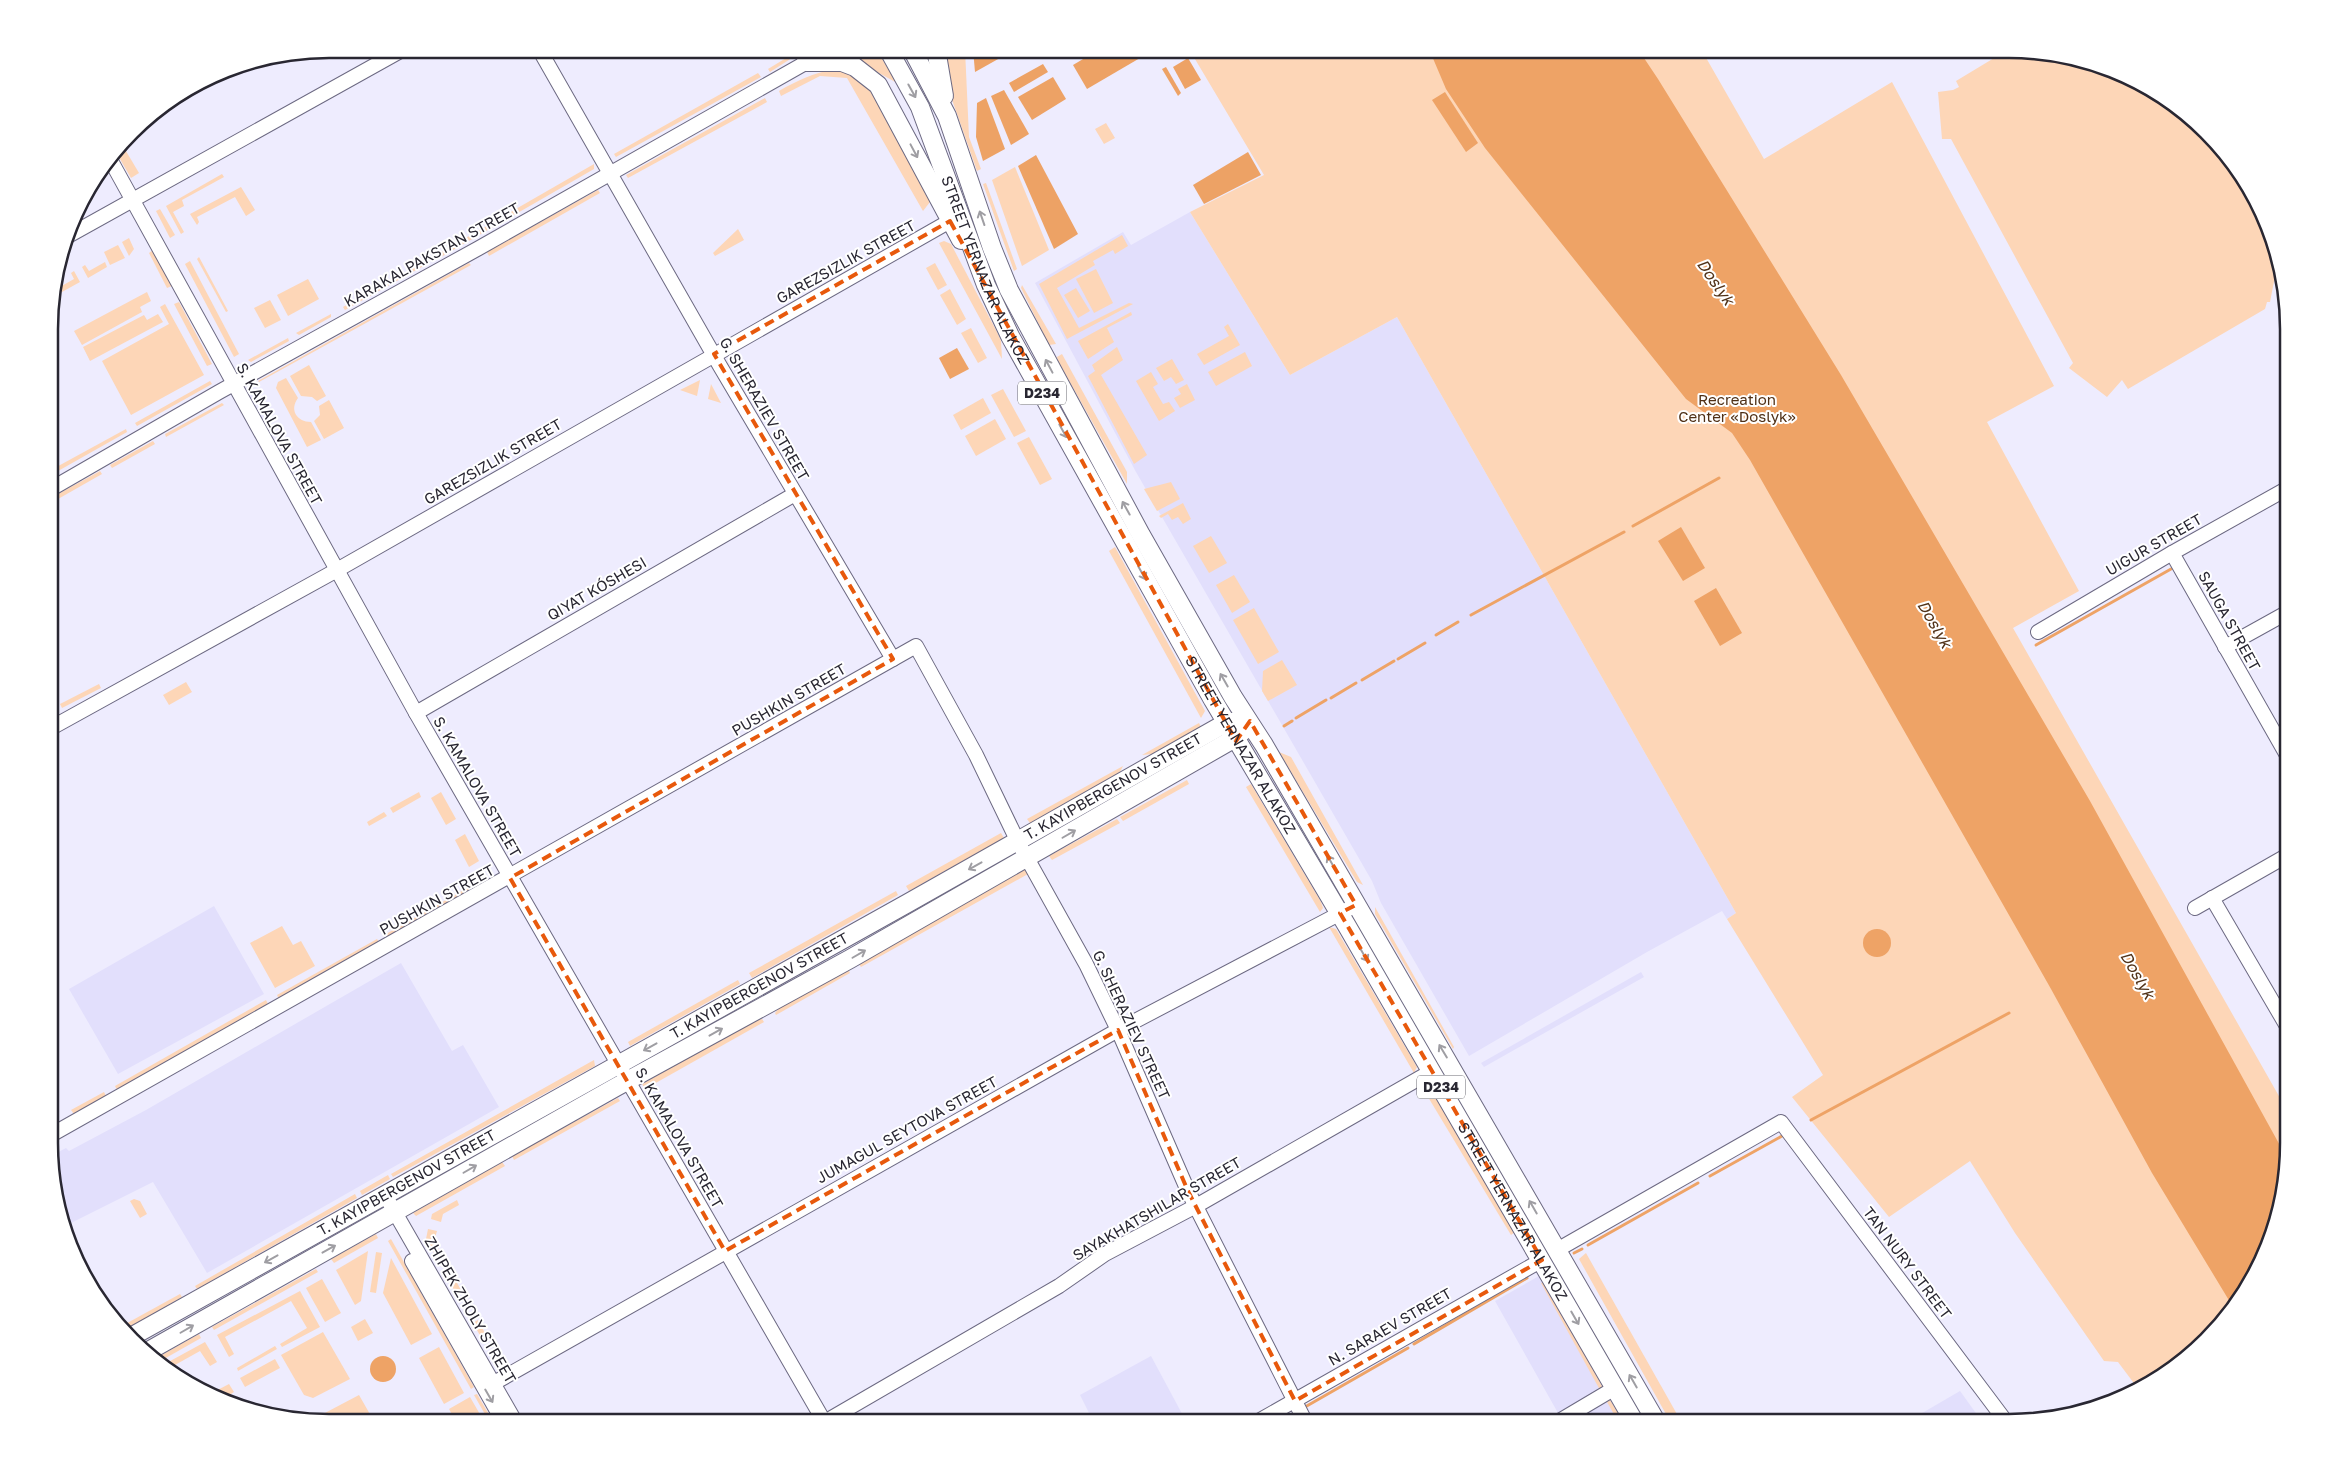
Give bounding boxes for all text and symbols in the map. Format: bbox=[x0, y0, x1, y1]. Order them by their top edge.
one-way arrow bbox=[907, 84, 917, 99]
one-way arrow bbox=[909, 144, 919, 159]
street label: STREET YERNAZAR ALAKOZ bbox=[938, 173, 1034, 367]
street label: KARAKALPAKSTAN STREET bbox=[340, 198, 523, 310]
one-way arrow bbox=[977, 211, 986, 226]
street label: GAREZSIZLIK STREET bbox=[773, 215, 918, 307]
water label: Doslyk bbox=[1693, 255, 1740, 311]
street label: G. SHERAZIEV STREET bbox=[716, 334, 813, 483]
street label: S. KAMALOVA STREET bbox=[233, 359, 326, 508]
one-way arrow bbox=[1043, 359, 1053, 373]
road number: D234 bbox=[1018, 382, 1066, 404]
park label: Recreation Center «Doslyk» bbox=[1678, 390, 1796, 425]
street label: GAREZSIZLIK STREET bbox=[421, 414, 564, 508]
one-way arrow bbox=[1058, 423, 1068, 437]
one-way arrow bbox=[1121, 502, 1131, 516]
street label: UIGUR STREET bbox=[2102, 509, 2205, 579]
street label: QIYAT KÓSHESI bbox=[544, 552, 649, 624]
one-way arrow bbox=[1137, 565, 1147, 579]
street label: SAUGA STREET bbox=[2195, 568, 2265, 673]
water label: Doslyk bbox=[1913, 596, 1958, 653]
street label: STREET YERNAZAR ALAKOZ bbox=[1182, 652, 1300, 837]
street label: PUSHKIN STREET bbox=[728, 659, 849, 739]
one-way arrow bbox=[1218, 674, 1228, 688]
street label: S. KAMALOVA STREET bbox=[430, 713, 525, 860]
street label: T. KAYIPBERGENOV STREET bbox=[1021, 729, 1205, 843]
one-way arrow bbox=[1062, 828, 1076, 838]
one-way arrow bbox=[1326, 856, 1336, 870]
street label: PUSHKIN STREET bbox=[376, 860, 497, 938]
one-way arrow bbox=[969, 861, 983, 871]
street label: T. KAYIPBERGENOV STREET bbox=[667, 928, 851, 1042]
street label: G. SHERAZIEV STREET bbox=[1089, 947, 1174, 1102]
water label: Doslyk bbox=[2116, 947, 2161, 1004]
one-way arrow bbox=[851, 948, 866, 958]
one-way arrow bbox=[1360, 948, 1370, 962]
one-way arrow bbox=[709, 1027, 724, 1037]
one-way arrow bbox=[643, 1043, 658, 1052]
one-way arrow bbox=[1437, 1045, 1447, 1059]
street label: S. KAMALOVA STREET bbox=[632, 1064, 727, 1211]
street label: JUMAGUL SEYTOVA STREET bbox=[813, 1072, 1000, 1186]
road number: D234 bbox=[1417, 1076, 1465, 1098]
street label: STREET YERNAZAR ALAKOZ bbox=[1455, 1119, 1572, 1303]
street label: T. KAYIPBERGENOV STREET bbox=[314, 1125, 498, 1239]
street label: SAYAKHATSHILAR STREET bbox=[1069, 1153, 1244, 1264]
one-way arrow bbox=[463, 1164, 478, 1174]
one-way arrow bbox=[1527, 1201, 1537, 1215]
street label: TAN NURY STREET bbox=[1860, 1203, 1956, 1322]
street label: ZHIPEK ZHOLY STREET bbox=[421, 1233, 520, 1386]
one-way arrow bbox=[322, 1244, 336, 1254]
one-way arrow bbox=[264, 1254, 279, 1264]
street label: N. SARAEV STREET bbox=[1325, 1284, 1454, 1369]
one-way arrow bbox=[1570, 1310, 1580, 1324]
one-way arrow bbox=[180, 1323, 194, 1333]
one-way arrow bbox=[1627, 1374, 1637, 1388]
one-way arrow bbox=[484, 1389, 494, 1404]

